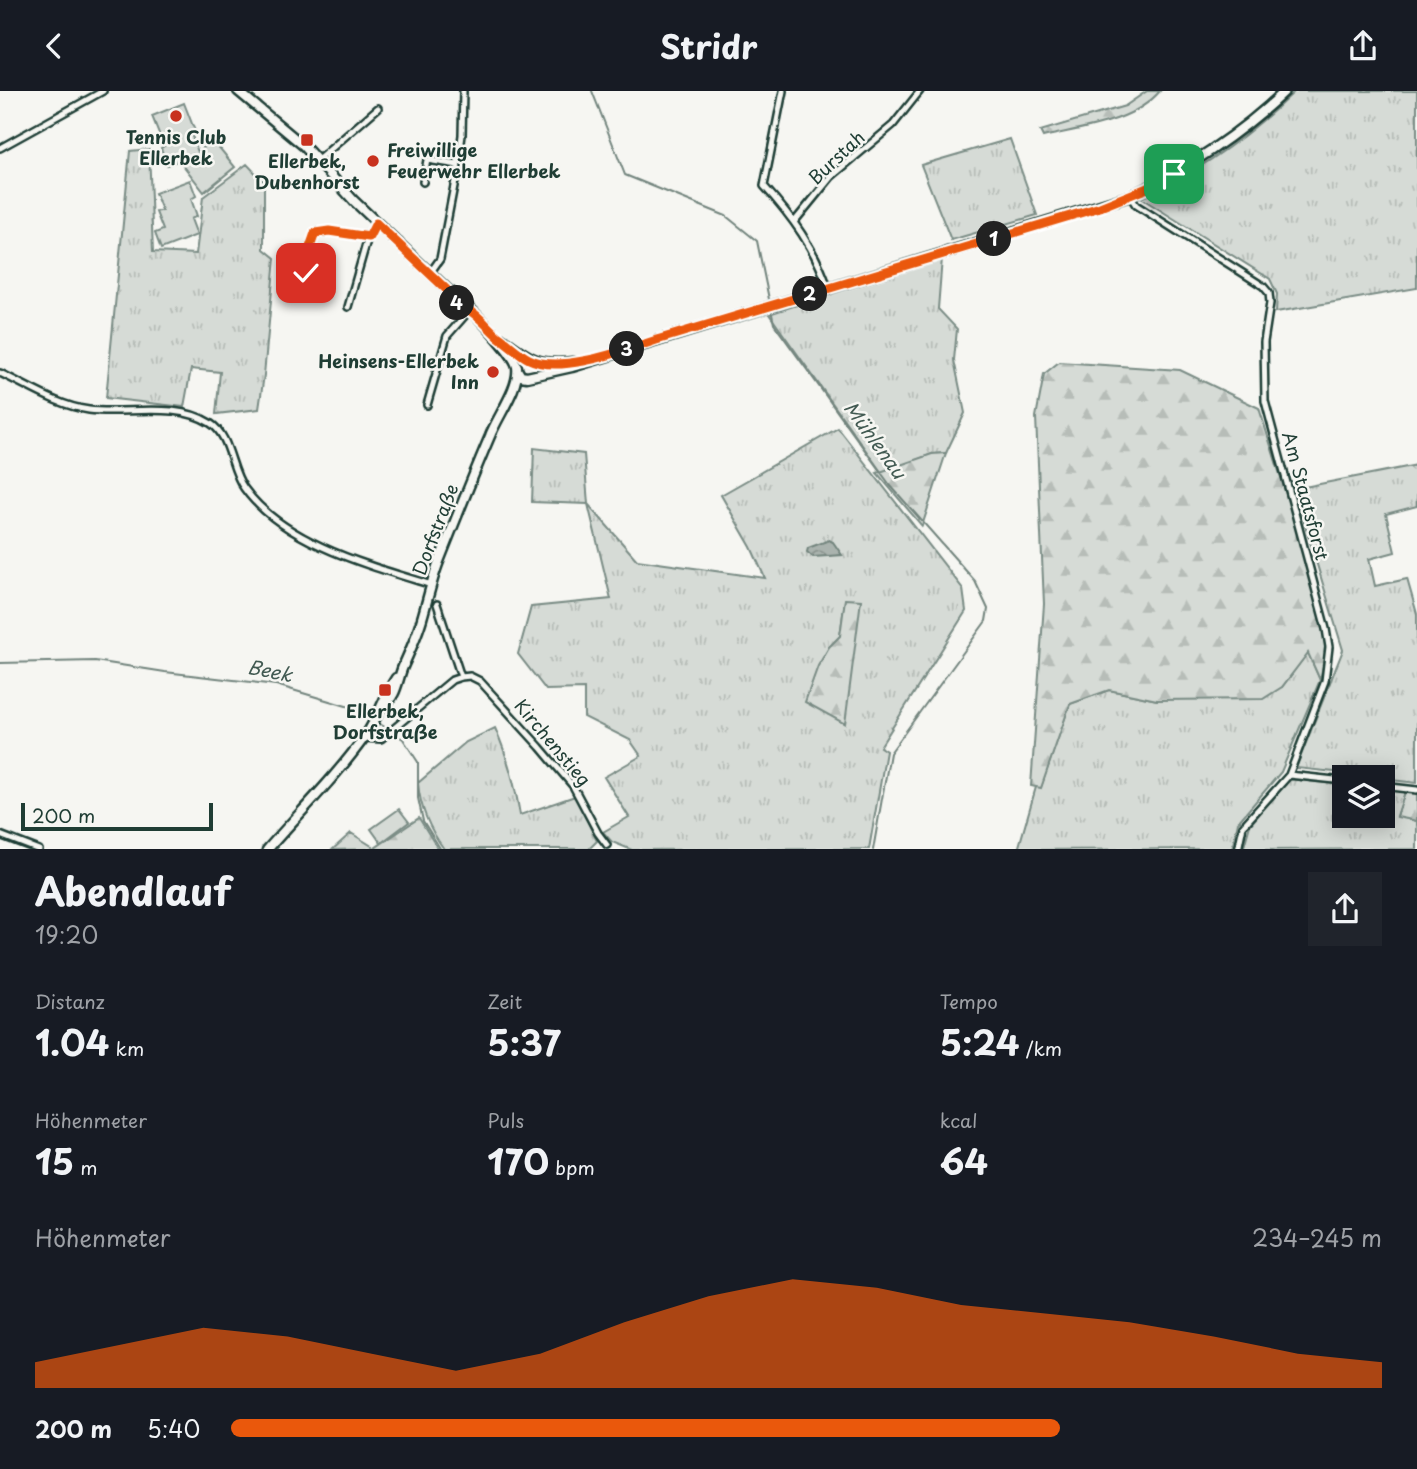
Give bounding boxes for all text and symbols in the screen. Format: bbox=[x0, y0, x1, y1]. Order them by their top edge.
text: Stridr bbox=[660, 22, 757, 70]
icon: back bbox=[35, 27, 73, 65]
icon: share bbox=[1344, 27, 1382, 65]
marker: Tennis Club Ellerbek bbox=[168, 108, 184, 124]
place label: Tennis Club Ellerbek bbox=[126, 123, 226, 171]
street label: Burstah bbox=[802, 124, 870, 190]
marker: Ellerbek, Dubenhorst bbox=[299, 132, 315, 148]
place label: Freiwillige Feuerwehr Ellerbek bbox=[387, 136, 561, 184]
pin bbox=[1144, 144, 1204, 204]
place label: Ellerbek, Dubenhorst bbox=[254, 147, 360, 195]
marker: Freiwillige Feuerwehr Ellerbek bbox=[365, 153, 381, 169]
icon: arrive bbox=[1155, 155, 1193, 193]
pin: 1 bbox=[976, 221, 1012, 257]
text: 1 bbox=[989, 224, 998, 252]
pin bbox=[276, 243, 336, 303]
icon: check bbox=[287, 254, 325, 292]
pin: 2 bbox=[792, 277, 828, 311]
text: 2 bbox=[803, 279, 816, 307]
pin: 4 bbox=[440, 285, 475, 321]
text: 4 bbox=[450, 288, 463, 316]
pin: 3 bbox=[610, 331, 644, 367]
text: 3 bbox=[620, 334, 633, 362]
place label: Heinsens-Ellerbek Inn bbox=[318, 347, 479, 395]
marker: Heinsens-Ellerbek Inn bbox=[485, 364, 501, 380]
water label: Mühlenau bbox=[838, 395, 914, 485]
street label: Am Staatsforst bbox=[1276, 428, 1337, 563]
street label: Dorfstraße bbox=[405, 479, 465, 579]
water label: Beek bbox=[246, 652, 296, 688]
marker: Ellerbek, Dorfstraße bbox=[377, 682, 393, 698]
street label: Kirchenstieg bbox=[509, 693, 598, 792]
place label: Ellerbek, Dorfstraße bbox=[333, 697, 438, 745]
map controls bbox=[1332, 765, 1395, 828]
button: layers bbox=[1332, 765, 1395, 828]
scale bar bbox=[21, 801, 214, 832]
text: 200 m bbox=[32, 801, 95, 829]
text: Abendlauf bbox=[35, 862, 232, 919]
button: share bbox=[1308, 872, 1382, 946]
text: 19:20 bbox=[35, 917, 98, 952]
text: Distanz bbox=[35, 987, 105, 1015]
text: Zeit bbox=[487, 987, 522, 1015]
text: Tempo bbox=[940, 987, 998, 1015]
text: 1.04 bbox=[35, 1015, 109, 1068]
text: 5:37 bbox=[487, 1015, 561, 1068]
text: 5:24 bbox=[940, 1015, 1020, 1068]
text: km bbox=[109, 1034, 144, 1062]
text: /km bbox=[1020, 1034, 1062, 1062]
text: Höhenmeter bbox=[35, 1106, 147, 1134]
text: Puls bbox=[487, 1106, 524, 1134]
text: kcal bbox=[940, 1106, 978, 1134]
text: 15 bbox=[35, 1134, 74, 1187]
text: 170 bbox=[487, 1134, 549, 1187]
text: 64 bbox=[940, 1134, 988, 1187]
text: m bbox=[74, 1153, 98, 1181]
text: bpm bbox=[549, 1153, 595, 1181]
text: Höhenmeter bbox=[35, 1220, 171, 1255]
text: 234–245 m bbox=[1252, 1220, 1382, 1255]
text: 200 m bbox=[35, 1411, 112, 1446]
text: 5:40 bbox=[147, 1411, 200, 1446]

